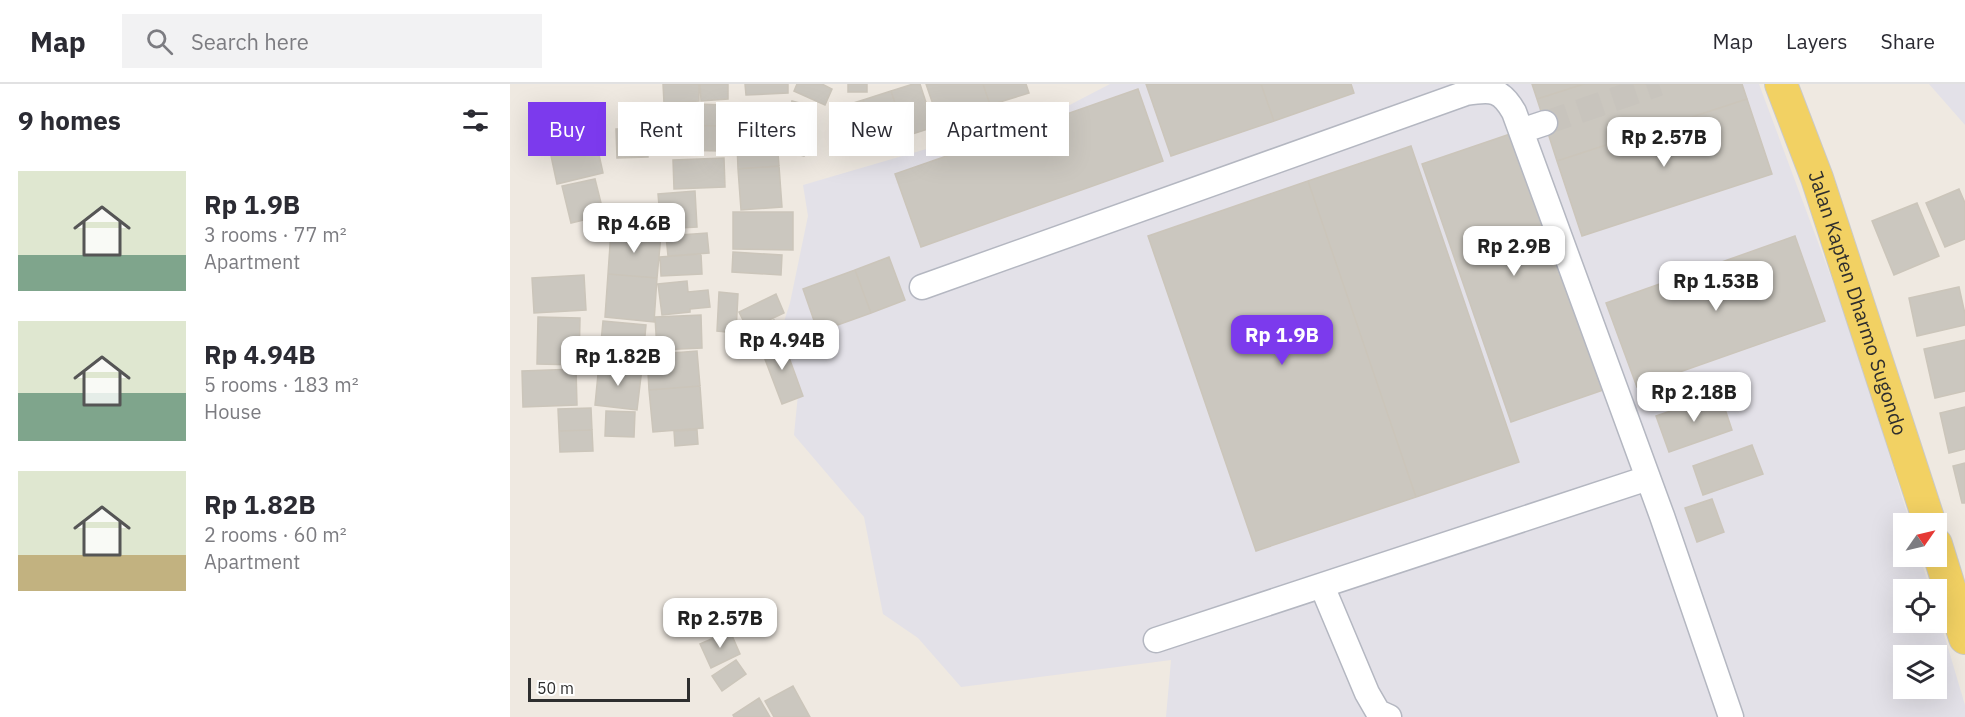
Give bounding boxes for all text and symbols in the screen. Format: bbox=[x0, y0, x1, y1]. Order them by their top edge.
search box bbox=[122, 14, 542, 68]
text: Map bbox=[30, 23, 86, 60]
icon: search bbox=[143, 25, 176, 58]
text: Search here bbox=[191, 27, 309, 56]
text: Map bbox=[1713, 27, 1753, 55]
text: Layers bbox=[1786, 27, 1848, 55]
text: Share bbox=[1881, 27, 1935, 55]
chip: Buy bbox=[528, 102, 606, 156]
chip: Rent bbox=[618, 102, 704, 156]
chip: Filters bbox=[716, 102, 817, 156]
chip: New bbox=[829, 102, 914, 156]
chip: Apartment bbox=[926, 102, 1069, 156]
text: 9 homes bbox=[18, 103, 121, 137]
icon: filters bbox=[459, 104, 492, 137]
pin: Rp 2.57B bbox=[1602, 117, 1726, 168]
text: Rp 2.57B bbox=[1621, 123, 1707, 150]
street label: Jalan Kapten Dharmo Sugondo bbox=[1802, 166, 1914, 438]
text: Rp 1.9B bbox=[204, 187, 300, 221]
icon: home bbox=[66, 195, 138, 267]
pin: Rp 4.6B bbox=[579, 203, 689, 254]
text: Rp 4.6B bbox=[597, 209, 671, 236]
text: 3 rooms · 77 m² bbox=[204, 221, 347, 248]
pin: Rp 2.9B bbox=[1459, 226, 1569, 277]
text: Rp 2.9B bbox=[1477, 232, 1551, 259]
text: Apartment bbox=[204, 248, 300, 275]
pin: Rp 1.53B bbox=[1654, 261, 1778, 312]
text: Rp 1.53B bbox=[1673, 267, 1759, 294]
pin: Rp 1.9B bbox=[1227, 315, 1337, 366]
pin: Rp 4.94B bbox=[720, 320, 844, 371]
text: Rp 1.9B bbox=[1245, 321, 1319, 348]
text: Rp 4.94B bbox=[739, 326, 825, 353]
pin: Rp 1.82B bbox=[556, 336, 680, 387]
text: Rp 4.94B bbox=[204, 337, 316, 371]
text: Rp 1.82B bbox=[575, 342, 661, 369]
icon: home bbox=[66, 345, 138, 417]
text: 5 rooms · 183 m² bbox=[204, 371, 359, 398]
pin: Rp 2.18B bbox=[1632, 372, 1756, 423]
text: Rp 2.18B bbox=[1651, 378, 1737, 405]
text: House bbox=[204, 398, 261, 425]
text: Rp 1.82B bbox=[204, 487, 316, 521]
icon: home bbox=[66, 495, 138, 567]
north arrow bbox=[1893, 513, 1947, 567]
map controls bbox=[1893, 513, 1947, 699]
text: 2 rooms · 60 m² bbox=[204, 521, 347, 548]
text: Apartment bbox=[204, 548, 300, 575]
button: locate bbox=[1893, 579, 1947, 633]
pin: Rp 2.57B bbox=[658, 598, 782, 649]
text: Rp 2.57B bbox=[677, 604, 763, 631]
button: layers bbox=[1893, 645, 1947, 699]
scale bar bbox=[528, 675, 690, 702]
text: 50 m bbox=[537, 678, 574, 698]

